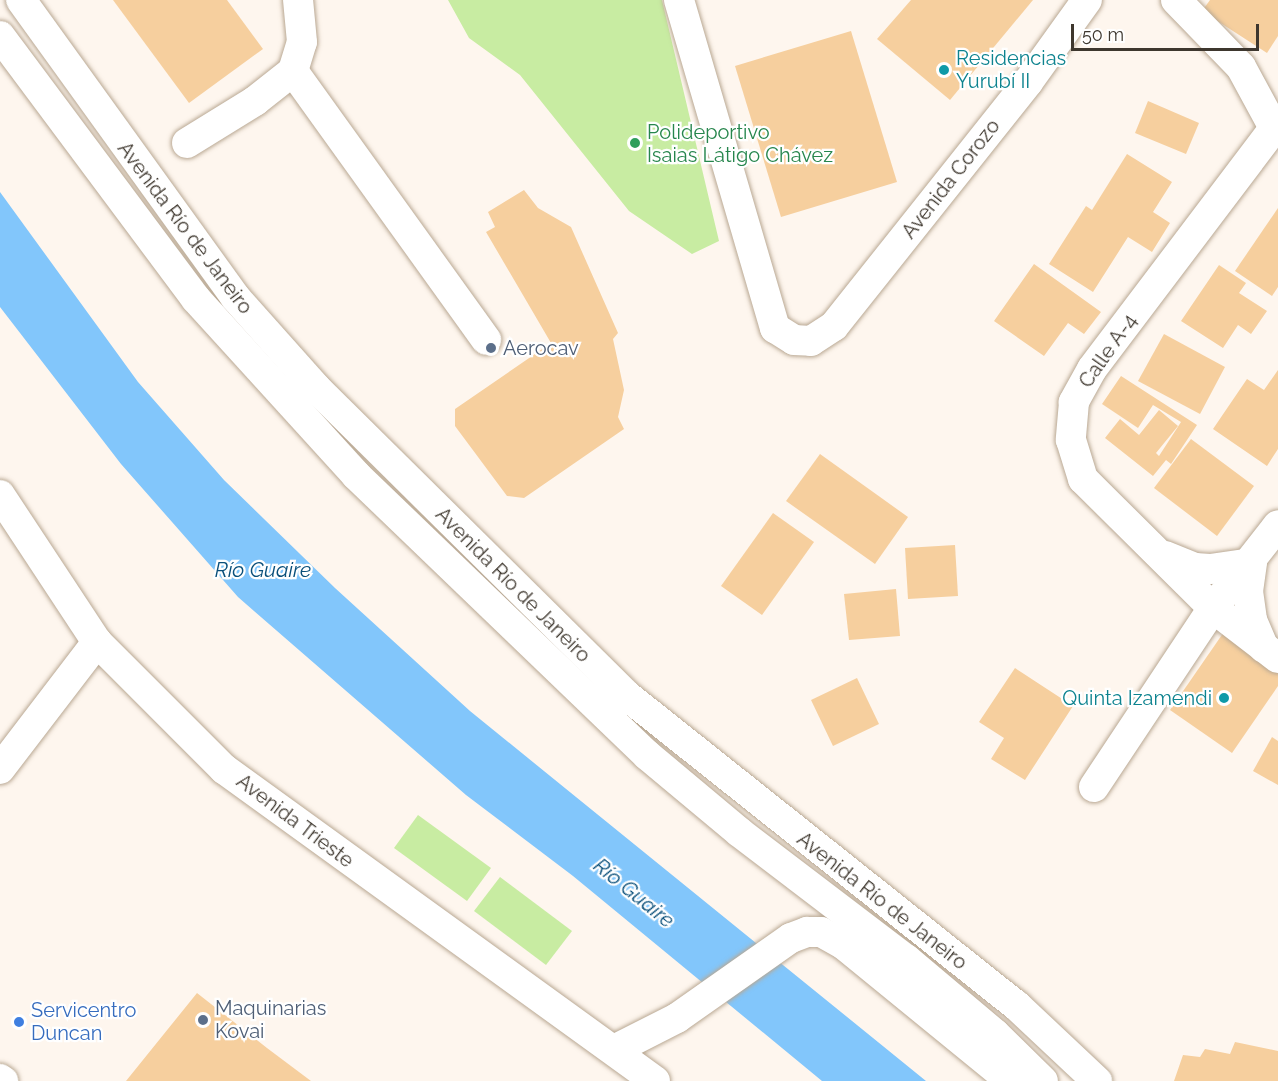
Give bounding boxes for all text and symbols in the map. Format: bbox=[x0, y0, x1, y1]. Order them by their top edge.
scale bar bbox=[1074, 12, 1262, 50]
text: 50 m bbox=[1082, 24, 1124, 45]
place label: Residencias Yurubí II bbox=[956, 46, 1066, 93]
marker: Residencias Yurubí II bbox=[937, 63, 951, 77]
street label: Avenida Corozo bbox=[897, 115, 1005, 243]
place label: Polideportivo Isaias Látigo Chávez bbox=[647, 120, 833, 167]
marker: Polideportivo Isaias Látigo Chávez bbox=[628, 136, 642, 150]
street label: Avenida Río de Janeiro bbox=[112, 137, 258, 319]
street label: Calle A-4 bbox=[1074, 309, 1142, 393]
place label: Aerocav bbox=[503, 336, 579, 360]
marker: Aerocav bbox=[484, 341, 498, 355]
street label: Avenida Río de Janeiro bbox=[430, 502, 596, 668]
water label: Río Guaire bbox=[215, 557, 311, 583]
place label: Quinta Izamendi bbox=[1062, 686, 1212, 710]
marker: Quinta Izamendi bbox=[1217, 691, 1231, 705]
street label: Avenida Trieste bbox=[232, 769, 358, 873]
street label: Avenida Río de Janeiro bbox=[792, 827, 972, 975]
water label: Río Guaire bbox=[589, 853, 679, 933]
place label: Maquinarias Kovai bbox=[215, 996, 326, 1043]
place label: Servicentro Duncan bbox=[31, 999, 136, 1046]
marker: Maquinarias Kovai bbox=[196, 1013, 210, 1027]
marker: Servicentro Duncan bbox=[12, 1015, 26, 1029]

